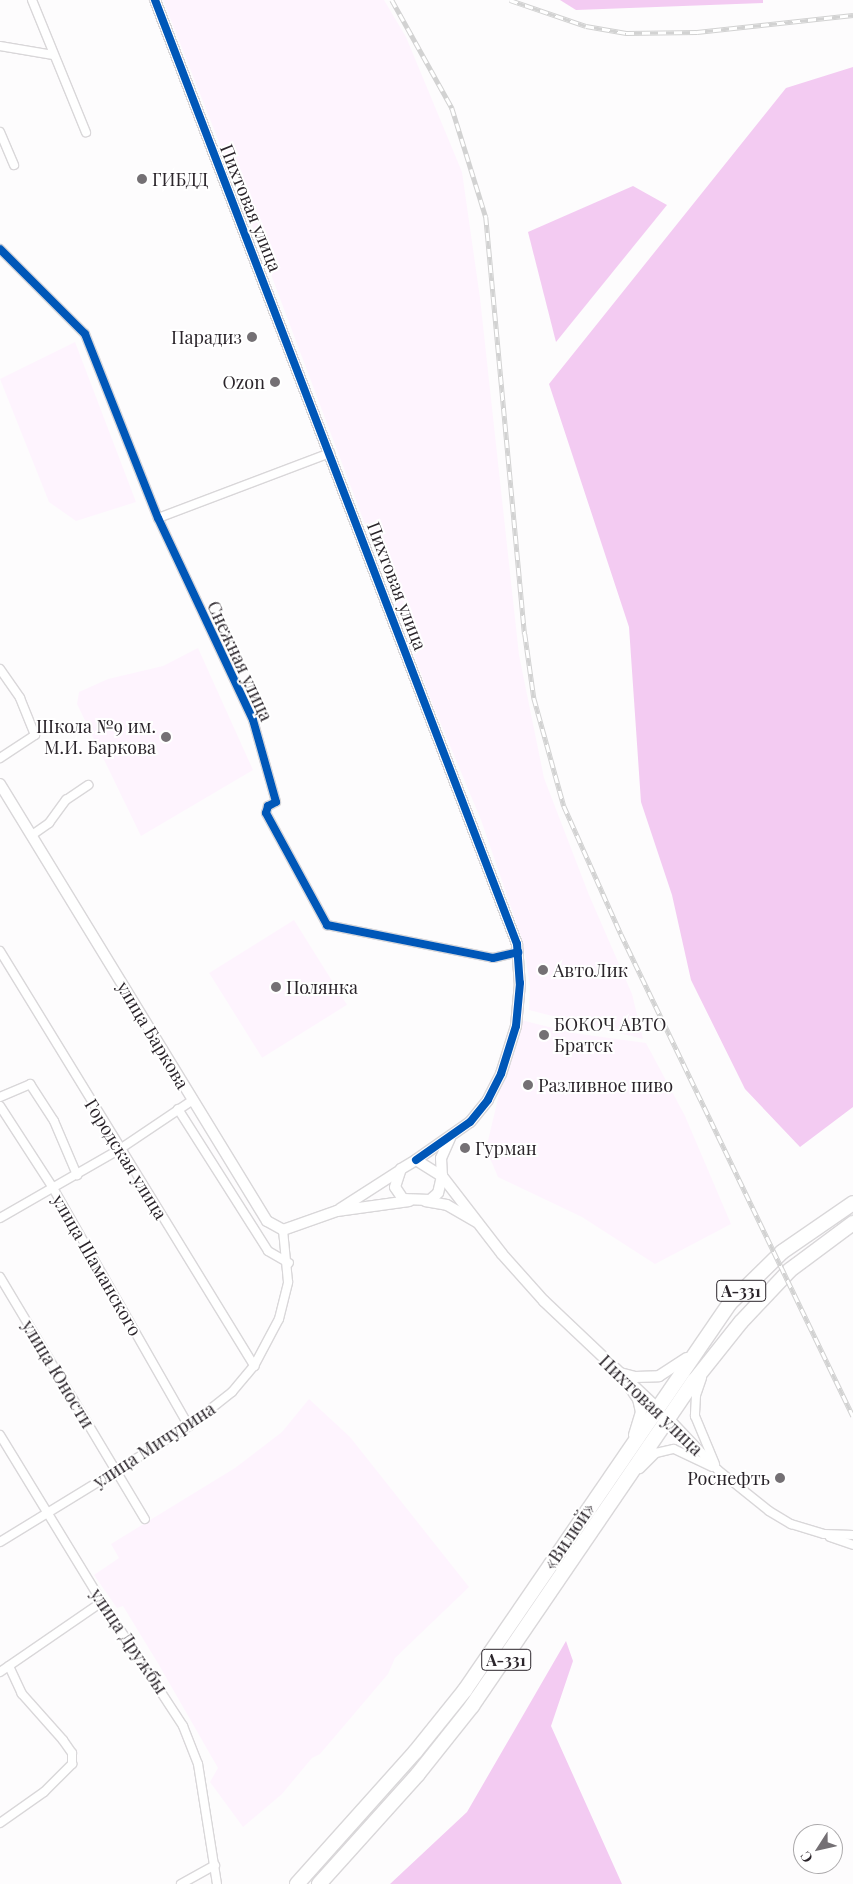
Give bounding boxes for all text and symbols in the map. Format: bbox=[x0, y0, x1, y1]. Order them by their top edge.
street label: Пихтовая улица bbox=[216, 141, 286, 275]
place label: ГИБДД bbox=[152, 168, 208, 190]
marker: ГИБДД bbox=[136, 173, 148, 185]
place label: Парадиз bbox=[171, 326, 242, 348]
marker: Парадиз bbox=[246, 331, 258, 343]
place label: Ozon bbox=[222, 371, 265, 393]
marker: Ozon bbox=[269, 376, 281, 388]
street label: Пихтовая улица bbox=[363, 519, 431, 653]
street label: Снежная улица bbox=[203, 597, 277, 725]
place label: Школа №9 им. М.И. Баркова bbox=[36, 716, 156, 759]
marker: Школа №9 им. М.И. Баркова bbox=[160, 731, 172, 743]
place label: АвтоЛик bbox=[553, 959, 628, 981]
marker: АвтоЛик bbox=[537, 964, 549, 976]
place label: Полянка bbox=[286, 976, 358, 998]
street label: улица Баркова bbox=[112, 977, 194, 1093]
marker: Полянка bbox=[270, 981, 282, 993]
place label: БОКОЧ АВТО Братск bbox=[554, 1014, 666, 1056]
marker: БОКОЧ АВТО Братск bbox=[538, 1029, 550, 1041]
place label: Разливное пиво bbox=[538, 1074, 673, 1096]
marker: Разливное пиво bbox=[522, 1079, 534, 1091]
street label: Городская улица bbox=[80, 1095, 172, 1223]
place label: Гурман bbox=[475, 1137, 537, 1159]
marker: Гурман bbox=[459, 1142, 471, 1154]
street label: улица Шаманского bbox=[48, 1190, 146, 1340]
road number: А-331 bbox=[716, 1278, 766, 1304]
street label: улица Юности bbox=[17, 1316, 99, 1432]
street label: Пихтовая улица bbox=[595, 1350, 707, 1460]
street label: улица Мичурина bbox=[89, 1398, 219, 1492]
place label: Роснефть bbox=[687, 1467, 770, 1489]
marker: Роснефть bbox=[774, 1472, 786, 1484]
street label: «Вилюй» bbox=[539, 1498, 599, 1574]
street label: улица Дружбы bbox=[86, 1584, 172, 1698]
road number: А-331 bbox=[481, 1646, 531, 1674]
north arrow bbox=[793, 1824, 843, 1874]
text: С bbox=[796, 1848, 817, 1867]

